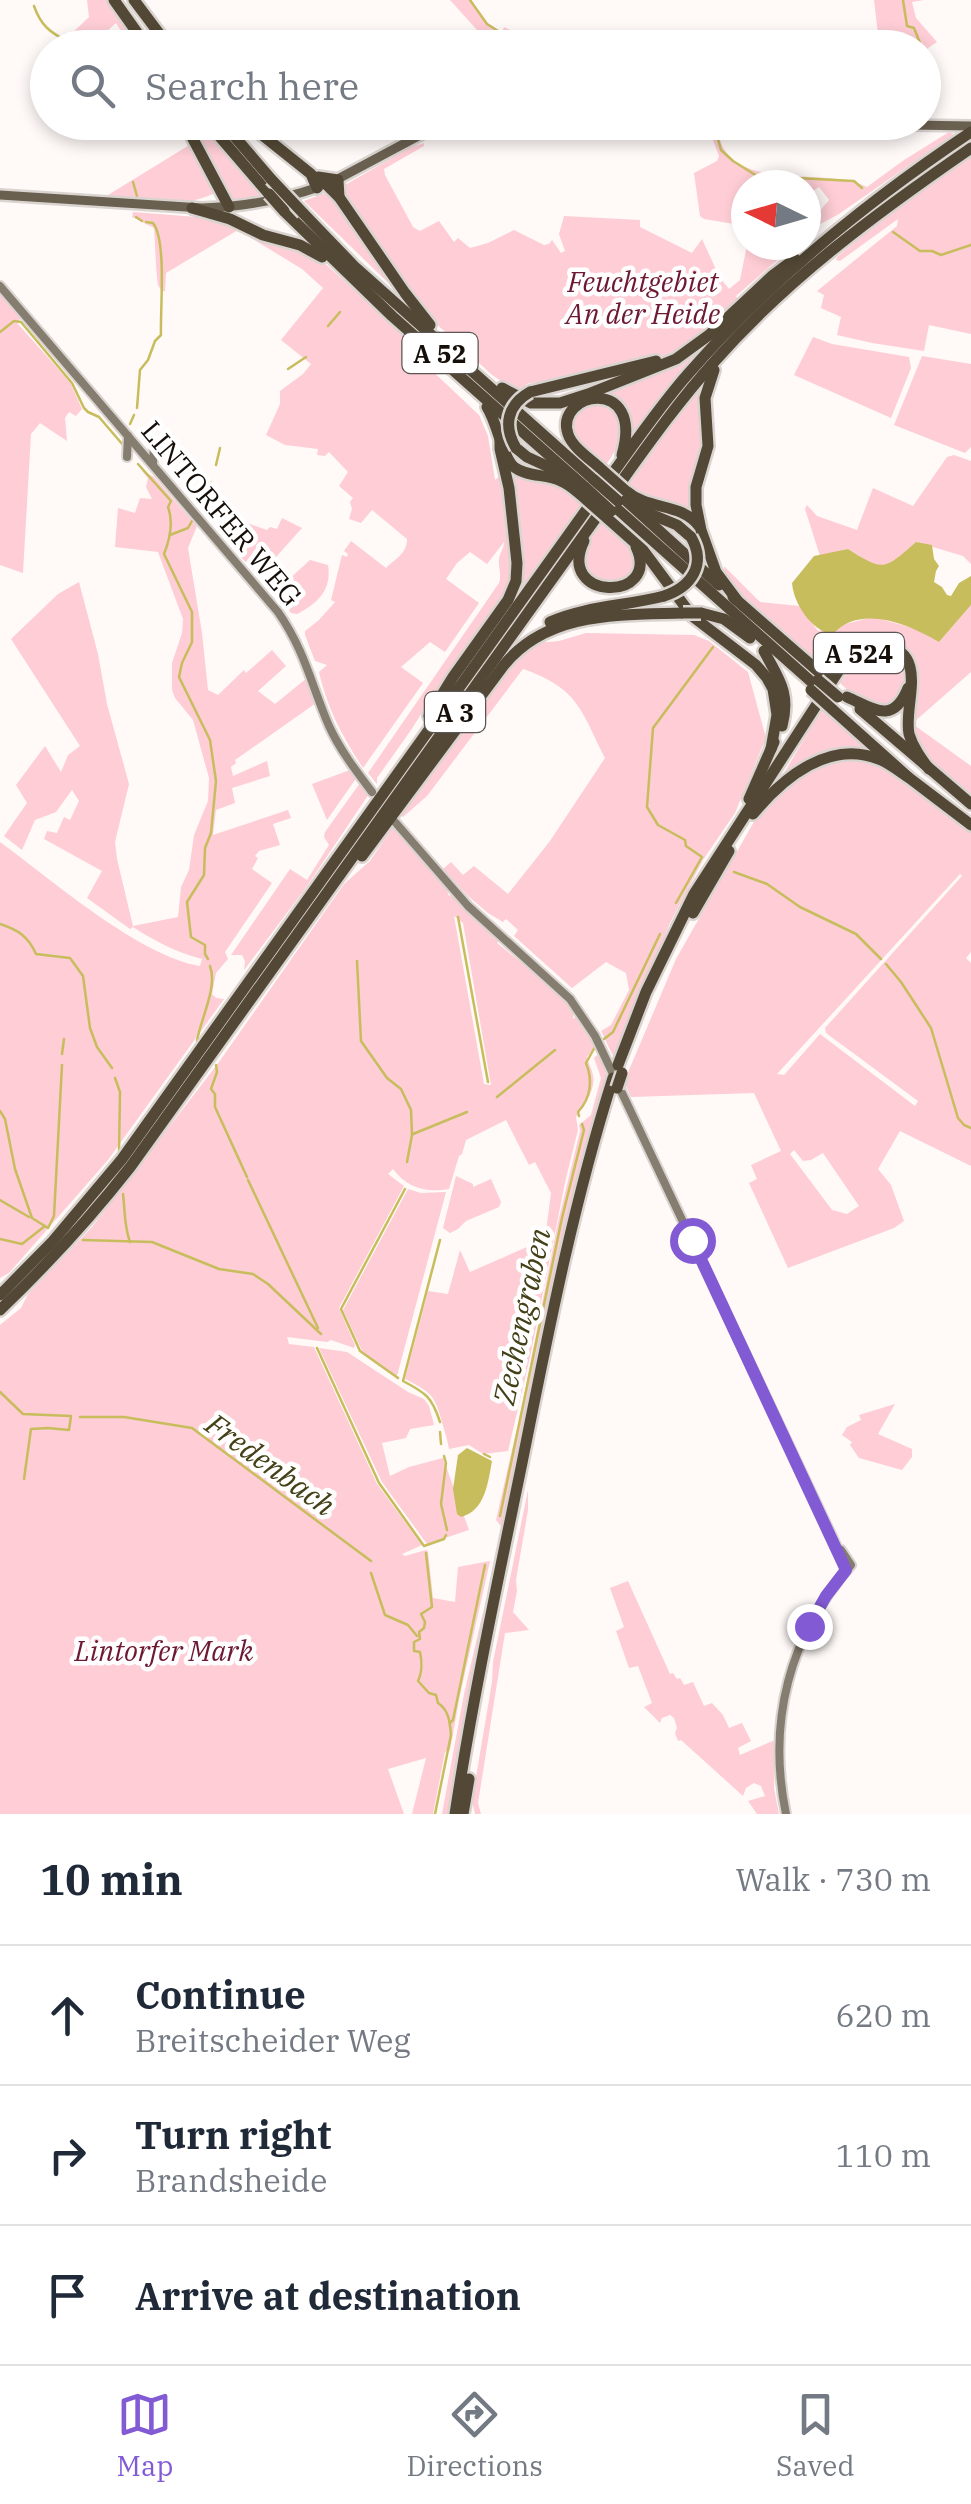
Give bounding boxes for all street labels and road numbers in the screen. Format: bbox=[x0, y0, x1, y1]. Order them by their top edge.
road number: A 52 bbox=[402, 333, 478, 373]
street label: LINTORFER WEG bbox=[134, 413, 310, 613]
road number: A 524 bbox=[814, 633, 904, 673]
road number: A 3 bbox=[425, 692, 485, 732]

